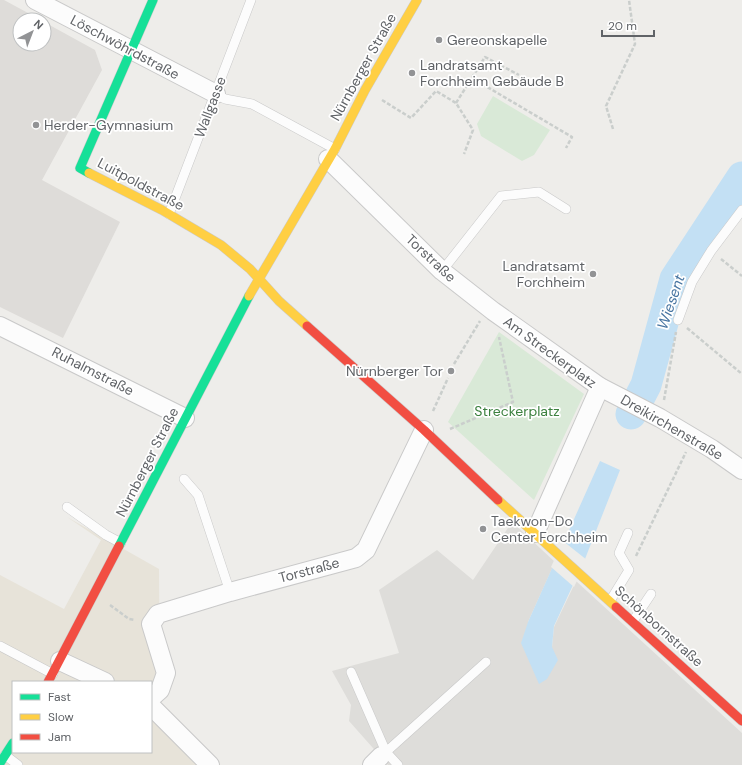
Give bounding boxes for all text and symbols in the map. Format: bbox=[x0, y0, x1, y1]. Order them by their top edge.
street label: Nürnberger Straße bbox=[326, 10, 400, 124]
street label: Löschwöhrdstraße bbox=[67, 11, 183, 83]
north arrow bbox=[12, 12, 52, 52]
scale bar bbox=[602, 12, 654, 38]
text: N bbox=[31, 17, 46, 32]
text: 20 m bbox=[608, 18, 637, 34]
place label: Gereonskapelle bbox=[447, 31, 547, 49]
marker: Gereonskapelle bbox=[434, 35, 444, 45]
place label: Landratsamt Forchheim Gebäude B bbox=[420, 56, 564, 90]
marker: Landratsamt Forchheim Gebäude B bbox=[407, 68, 417, 78]
street label: Wallgasse bbox=[190, 74, 230, 140]
place label: Herder-Gymnasium bbox=[44, 116, 173, 134]
marker: Herder-Gymnasium bbox=[31, 120, 41, 130]
street label: Luitpoldstraße bbox=[95, 154, 187, 214]
street label: Torstraße bbox=[402, 230, 460, 286]
place label: Landratsamt Forchheim bbox=[502, 257, 585, 291]
marker: Landratsamt Forchheim bbox=[588, 269, 598, 279]
water label: Wiesent bbox=[652, 272, 690, 332]
street label: Am Streckerplatz bbox=[500, 312, 600, 392]
street label: Ruhalmstraße bbox=[49, 343, 137, 399]
place label: Nürnberger Tor bbox=[346, 362, 443, 380]
marker: Nürnberger Tor bbox=[446, 366, 456, 376]
street label: Dreikirchenstraße bbox=[618, 390, 726, 464]
park label: Streckerplatz bbox=[474, 402, 560, 420]
street label: Nürnberger Straße bbox=[112, 404, 182, 520]
place label: Taekwon-Do Center Forchheim bbox=[491, 512, 607, 546]
marker: Taekwon-Do Center Forchheim bbox=[478, 524, 488, 534]
street label: Torstraße bbox=[277, 553, 341, 587]
street label: Schönbornstraße bbox=[611, 582, 707, 670]
legend bbox=[12, 681, 152, 753]
text: Fast bbox=[48, 689, 71, 705]
text: Slow bbox=[48, 709, 74, 725]
text: Jam bbox=[48, 729, 71, 745]

